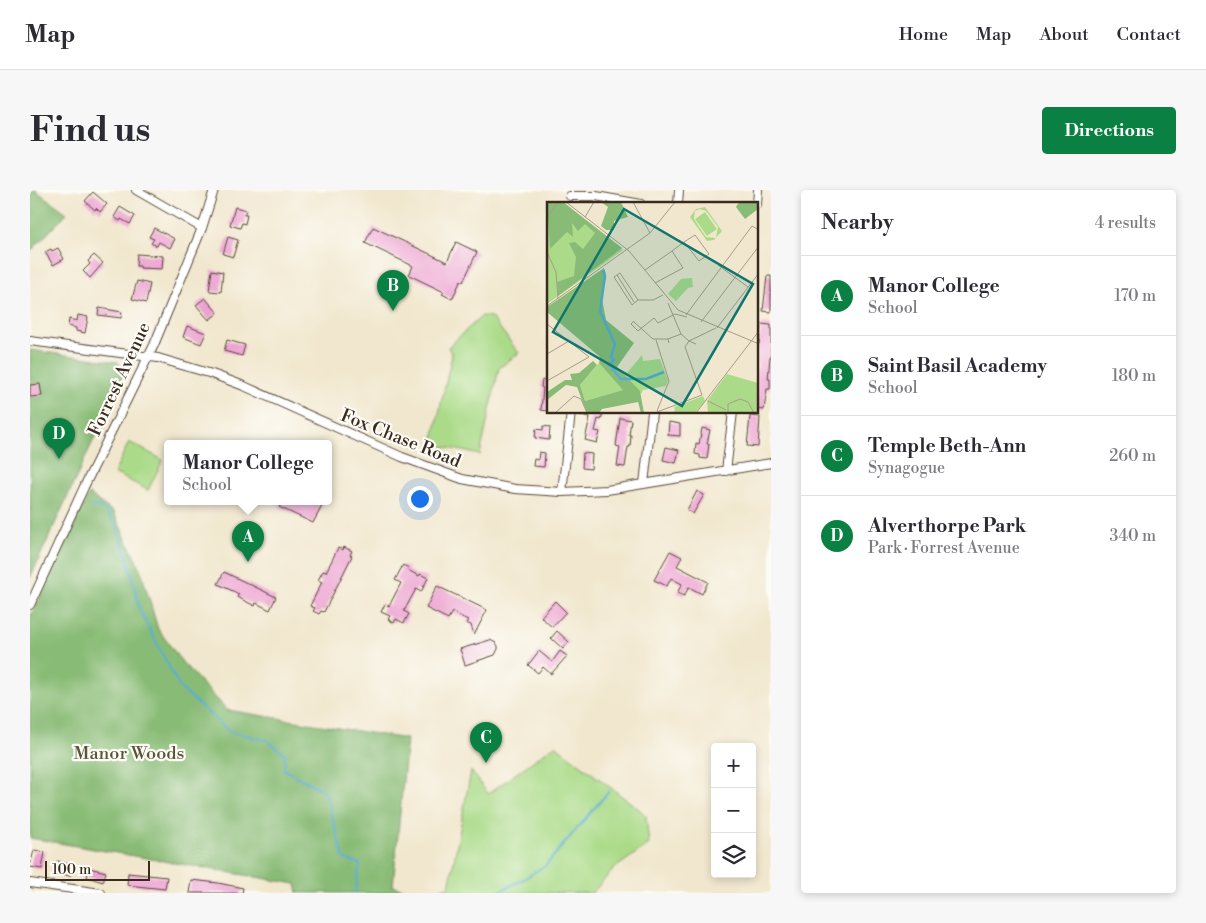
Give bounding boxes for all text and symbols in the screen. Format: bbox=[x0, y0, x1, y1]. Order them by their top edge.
text: Map bbox=[25, 20, 75, 50]
text: Home bbox=[899, 23, 948, 46]
text: Map bbox=[976, 23, 1012, 46]
text: About bbox=[1040, 23, 1089, 46]
text: Contact bbox=[1117, 23, 1181, 46]
button: Directions bbox=[1042, 107, 1176, 154]
text: Find us bbox=[30, 109, 150, 152]
inset map bbox=[547, 202, 758, 414]
text: Nearby bbox=[821, 210, 894, 236]
text: 4 results bbox=[1095, 213, 1156, 233]
pin: B bbox=[377, 270, 409, 311]
text: Manor College bbox=[868, 274, 1000, 298]
text: A bbox=[831, 286, 843, 306]
text: 170 m bbox=[1114, 286, 1156, 306]
text: School bbox=[868, 298, 917, 318]
street label: Forrest Avenue bbox=[83, 319, 156, 440]
text: Saint Basil Academy bbox=[868, 354, 1047, 378]
text: B bbox=[831, 366, 843, 386]
text: 180 m bbox=[1112, 366, 1156, 386]
text: School bbox=[868, 378, 917, 398]
street label: Fox Chase Road bbox=[337, 404, 465, 473]
pin: D bbox=[43, 418, 75, 459]
text: Temple Beth-Ann bbox=[868, 434, 1026, 458]
popup bbox=[164, 440, 332, 505]
text: C bbox=[831, 446, 843, 466]
text: 260 m bbox=[1109, 446, 1156, 466]
text: Manor College bbox=[182, 451, 314, 475]
text: Synagogue bbox=[868, 458, 945, 478]
text: School bbox=[182, 475, 232, 495]
your location bbox=[407, 486, 433, 512]
text: Alverthorpe Park bbox=[868, 514, 1026, 538]
pin: A bbox=[232, 521, 264, 562]
text: D bbox=[831, 526, 843, 546]
text: 340 m bbox=[1109, 526, 1156, 546]
text: Park · Forrest Avenue bbox=[868, 538, 1020, 558]
pin: C bbox=[470, 722, 502, 763]
park label: Manor Woods bbox=[74, 742, 185, 765]
map controls bbox=[711, 743, 756, 878]
button: + bbox=[711, 743, 756, 788]
button: − bbox=[711, 788, 756, 833]
button: layers bbox=[711, 833, 756, 878]
scale bar bbox=[45, 858, 150, 881]
text: 100 m bbox=[52, 861, 91, 879]

